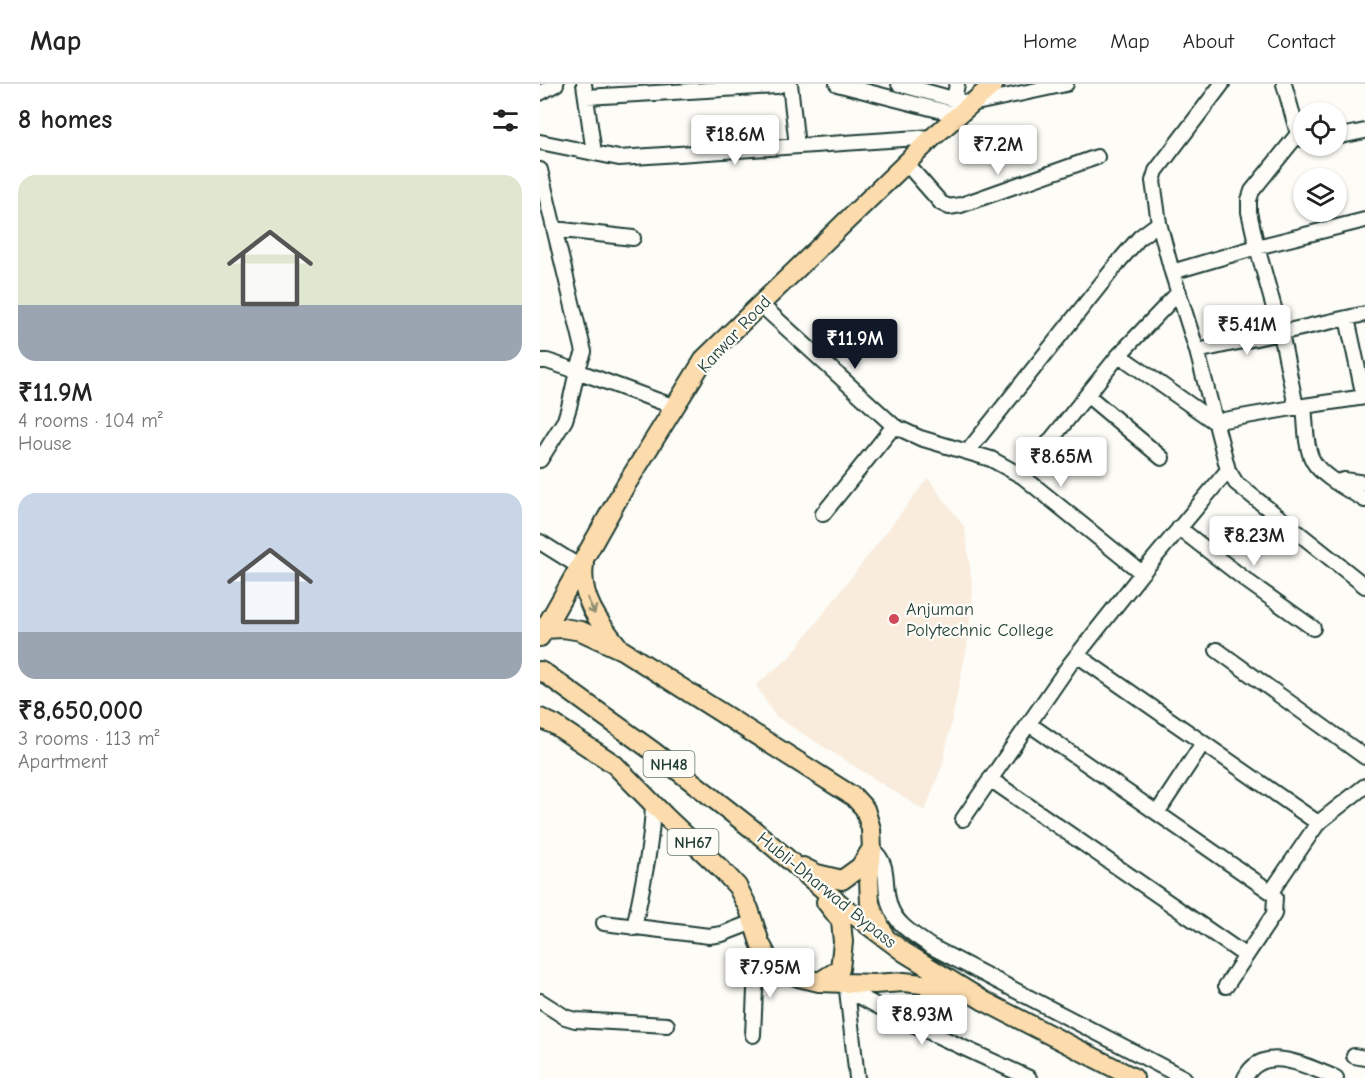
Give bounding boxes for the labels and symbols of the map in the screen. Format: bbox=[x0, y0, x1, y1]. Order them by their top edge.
pin: ₹18.6M bbox=[686, 115, 784, 166]
pin: ₹7.2M bbox=[956, 125, 1040, 176]
street label: Karwar Road bbox=[693, 291, 776, 377]
pin: ₹5.41M bbox=[1198, 305, 1296, 356]
pin: ₹11.9M bbox=[806, 319, 904, 370]
pin: ₹8.65M bbox=[1012, 437, 1110, 488]
pin: ₹8.23M bbox=[1205, 516, 1303, 567]
one-way arrow bbox=[586, 596, 597, 614]
place label: Anjuman Polytechnic College bbox=[906, 599, 1054, 641]
marker: Anjuman Polytechnic College bbox=[887, 612, 901, 626]
road number: NH48 bbox=[644, 751, 694, 777]
street label: Hubli-Dharwad Bypass bbox=[753, 828, 900, 953]
road number: NH67 bbox=[668, 829, 718, 855]
pin: ₹7.95M bbox=[721, 948, 819, 999]
pin: ₹8.93M bbox=[873, 995, 971, 1046]

